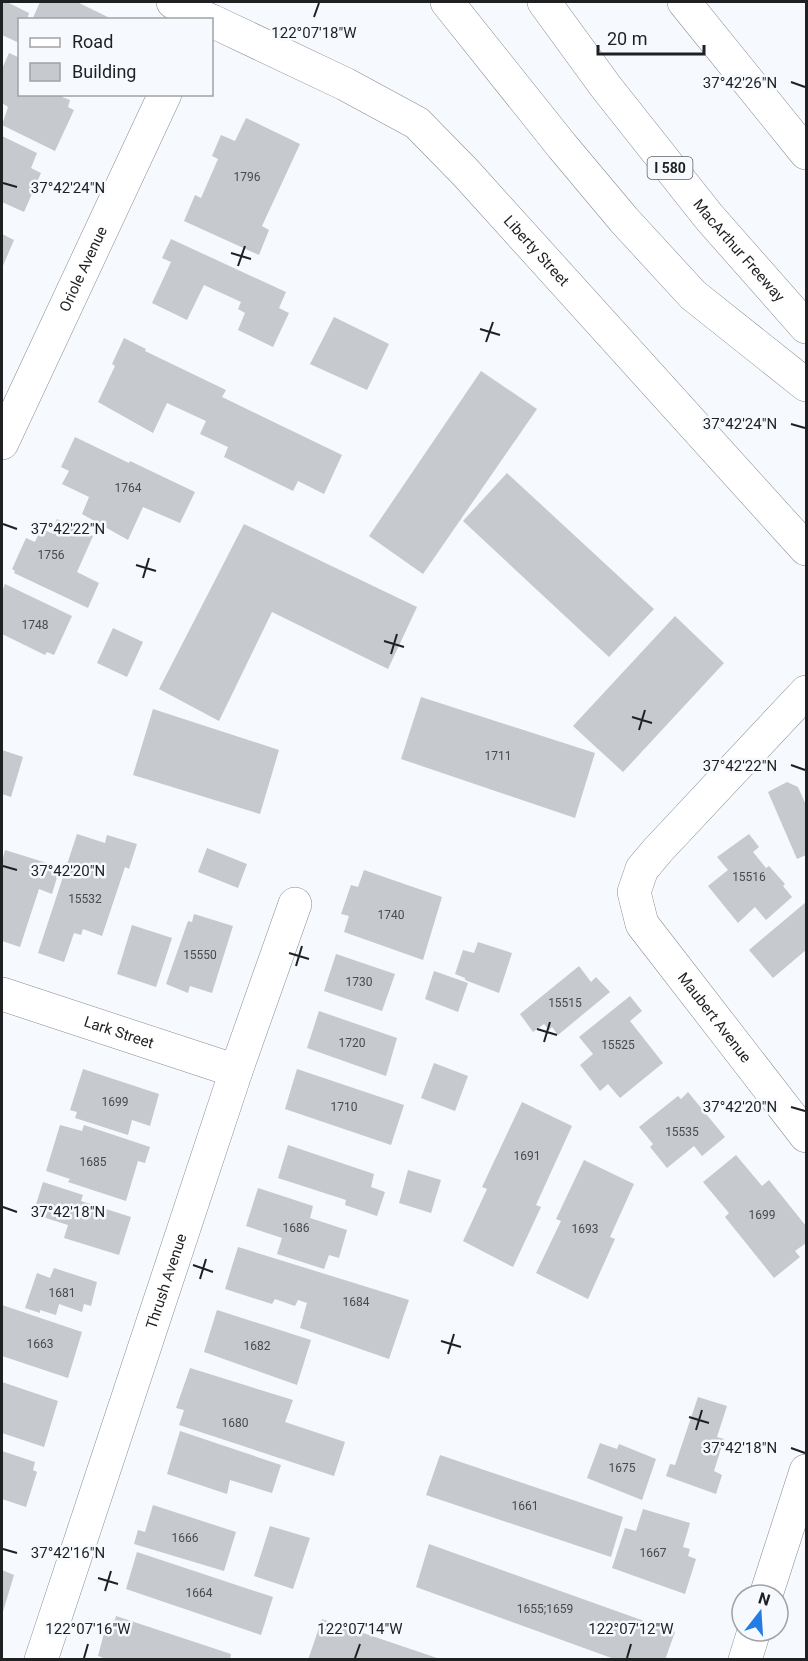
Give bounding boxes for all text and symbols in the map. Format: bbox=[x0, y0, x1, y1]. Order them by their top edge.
legend bbox=[18, 18, 213, 96]
scale bar bbox=[598, 18, 704, 56]
text: 122°07'18"W bbox=[271, 24, 357, 42]
text: 20 m bbox=[607, 28, 647, 49]
text: Road bbox=[72, 31, 113, 52]
text: Building bbox=[72, 61, 136, 82]
text: 37°42'26"N bbox=[703, 74, 777, 92]
road number: I 580 bbox=[648, 157, 692, 179]
house number: 1796 bbox=[234, 170, 261, 184]
text: 37°42'24"N bbox=[31, 179, 105, 197]
street label: MacArthur Freeway bbox=[689, 196, 789, 305]
street label: Liberty Street bbox=[500, 212, 573, 290]
street label: Oriole Avenue bbox=[56, 223, 111, 315]
text: 37°42'24"N bbox=[703, 415, 777, 433]
house number: 1764 bbox=[115, 481, 142, 495]
text: 37°42'22"N bbox=[31, 520, 105, 538]
house number: 1756 bbox=[38, 548, 65, 562]
house number: 1748 bbox=[22, 618, 49, 632]
house number: 1711 bbox=[485, 749, 511, 763]
text: 37°42'22"N bbox=[703, 757, 777, 775]
text: 37°42'20"N bbox=[31, 862, 105, 880]
house number: 15516 bbox=[732, 870, 766, 884]
house number: 15532 bbox=[68, 892, 102, 906]
house number: 1740 bbox=[378, 908, 405, 922]
house number: 15550 bbox=[183, 948, 217, 962]
street label: Maubert Avenue bbox=[674, 969, 755, 1066]
house number: 1730 bbox=[346, 975, 373, 989]
house number: 15515 bbox=[548, 996, 582, 1010]
street label: Lark Street bbox=[82, 1013, 156, 1052]
house number: 1720 bbox=[339, 1036, 366, 1050]
house number: 15525 bbox=[601, 1038, 635, 1052]
house number: 1699 bbox=[102, 1095, 128, 1109]
text: 37°42'20"N bbox=[703, 1098, 777, 1116]
house number: 1710 bbox=[331, 1100, 358, 1114]
house number: 15535 bbox=[665, 1125, 699, 1139]
house number: 1691 bbox=[514, 1149, 540, 1163]
house number: 1685 bbox=[80, 1155, 107, 1169]
text: 37°42'18"N bbox=[31, 1203, 105, 1221]
house number: 1699 bbox=[749, 1208, 775, 1222]
house number: 1686 bbox=[283, 1221, 310, 1235]
house number: 1693 bbox=[572, 1222, 598, 1236]
street label: Thrush Avenue bbox=[142, 1231, 191, 1331]
house number: 1681 bbox=[49, 1286, 75, 1300]
house number: 1684 bbox=[343, 1295, 370, 1309]
house number: 1663 bbox=[27, 1337, 53, 1351]
house number: 1682 bbox=[244, 1339, 271, 1353]
house number: 1680 bbox=[222, 1416, 249, 1430]
text: 37°42'18"N bbox=[703, 1439, 777, 1457]
house number: 1675 bbox=[609, 1461, 636, 1475]
house number: 1661 bbox=[512, 1499, 538, 1513]
house number: 1666 bbox=[172, 1531, 199, 1545]
text: 37°42'16"N bbox=[31, 1544, 105, 1562]
house number: 1667 bbox=[640, 1546, 667, 1560]
north arrow bbox=[730, 1583, 790, 1643]
house number: 1664 bbox=[186, 1586, 213, 1600]
text: N bbox=[756, 1588, 772, 1610]
house number: 1655;1659 bbox=[517, 1602, 573, 1616]
text: 122°07'16"W bbox=[45, 1620, 131, 1638]
text: 122°07'14"W bbox=[317, 1620, 403, 1638]
text: 122°07'12"W bbox=[588, 1620, 674, 1638]

